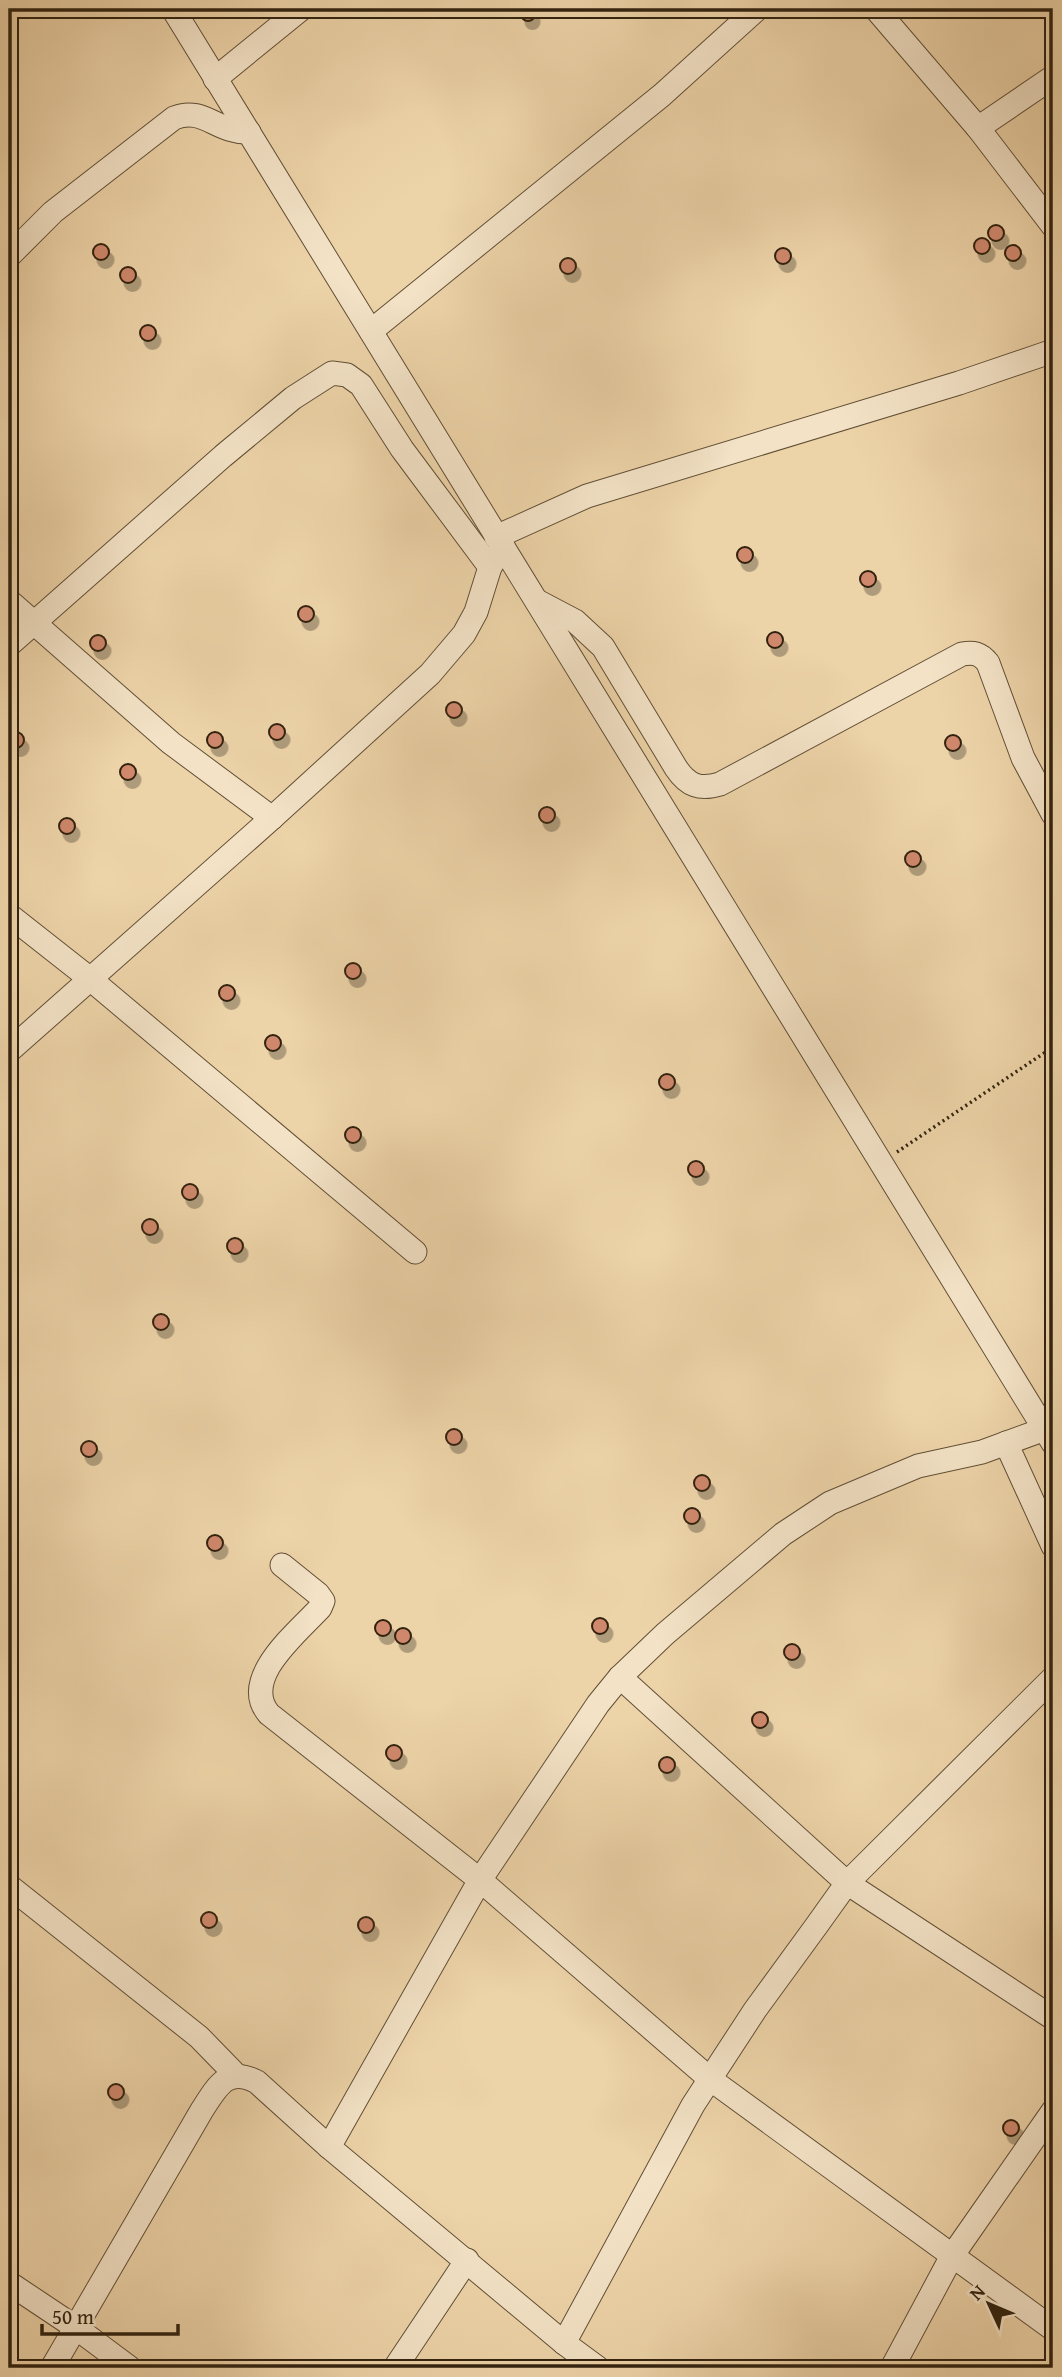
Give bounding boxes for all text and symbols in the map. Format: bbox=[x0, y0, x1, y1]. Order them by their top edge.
north arrow bbox=[954, 2268, 1024, 2338]
text: N bbox=[962, 2278, 991, 2306]
scale bar bbox=[42, 2293, 178, 2337]
text: 50 m bbox=[52, 2301, 94, 2332]

